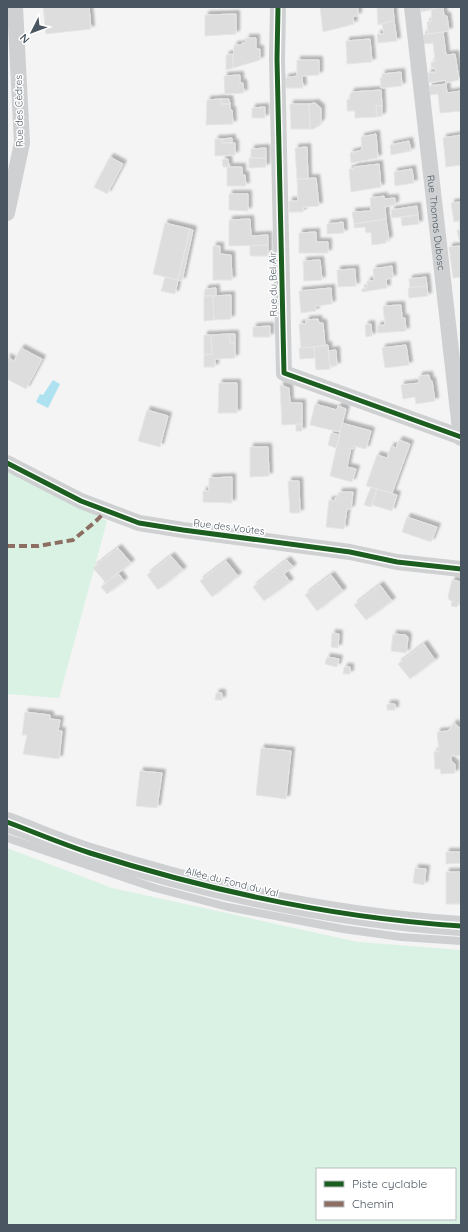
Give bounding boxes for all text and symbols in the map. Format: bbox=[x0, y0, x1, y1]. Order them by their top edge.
north arrow bbox=[12, 12, 52, 52]
text: N bbox=[17, 31, 32, 46]
street label: Rue des Cèdres bbox=[12, 75, 26, 147]
street label: Rue Thomas Dubosc bbox=[425, 174, 448, 271]
street label: Rue du Bel Air bbox=[266, 251, 280, 317]
street label: Rue des Voûtes bbox=[193, 516, 266, 538]
street label: Allée du Fond du Val bbox=[184, 864, 280, 900]
legend bbox=[316, 1168, 456, 1220]
text: Piste cyclable bbox=[352, 1176, 428, 1191]
text: Chemin bbox=[352, 1196, 394, 1211]

